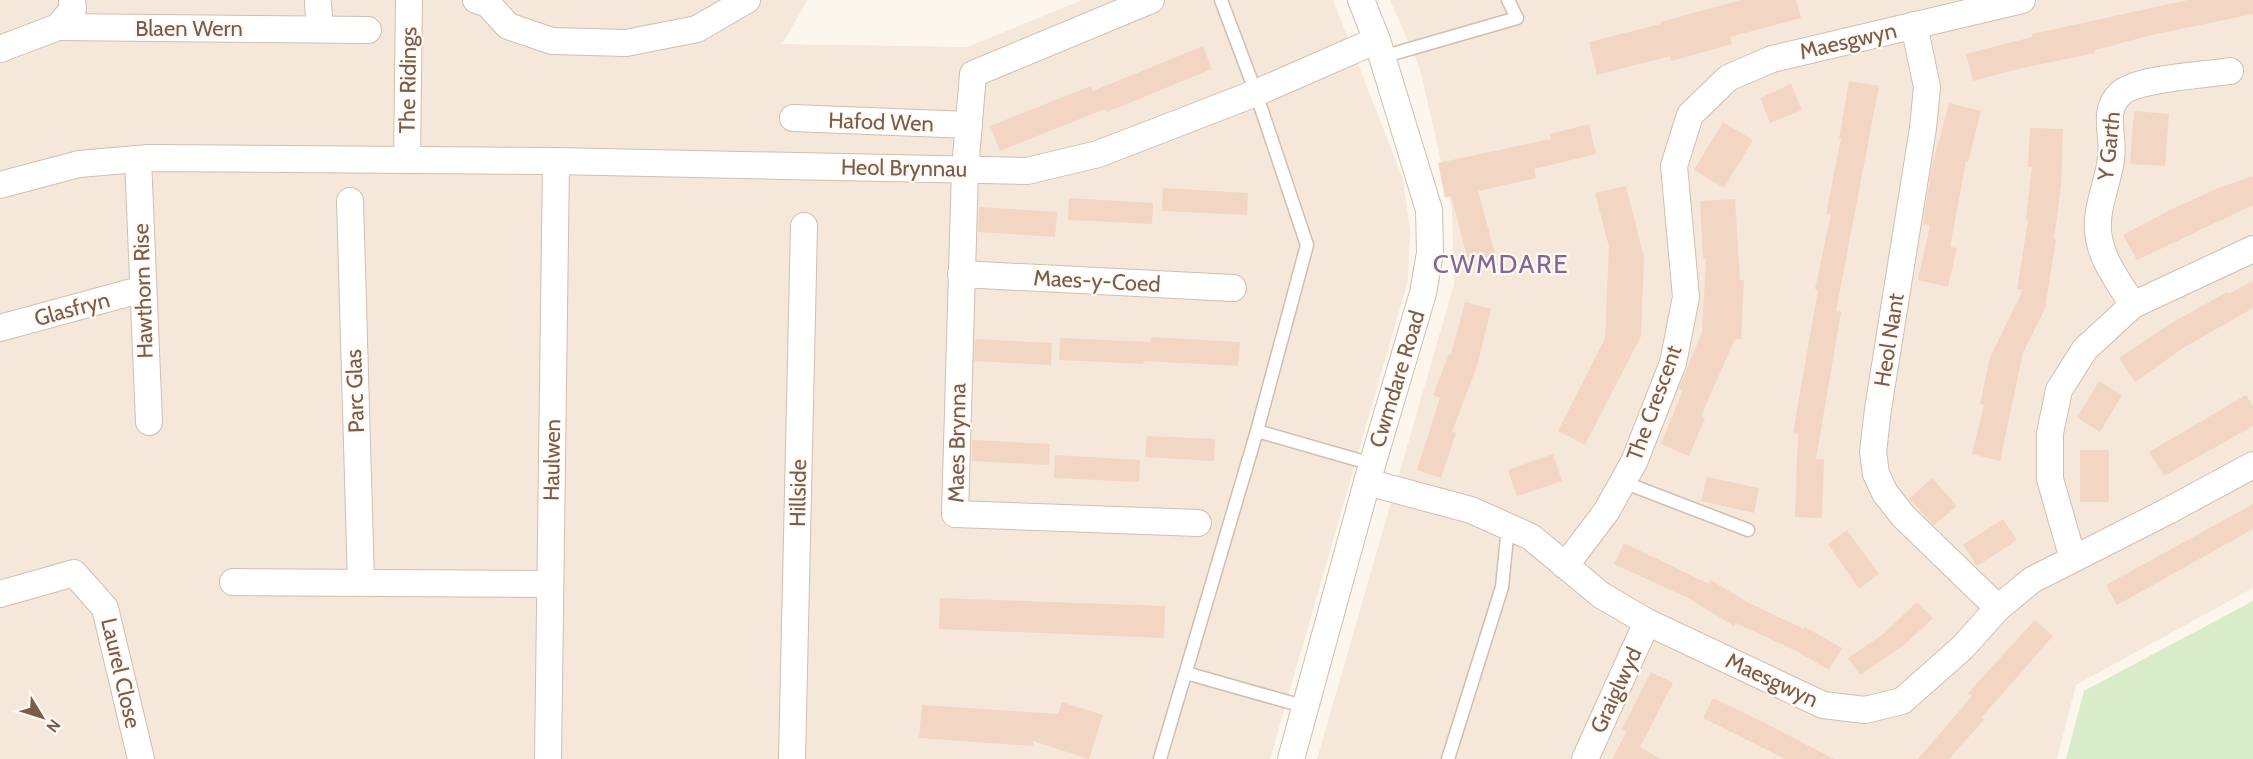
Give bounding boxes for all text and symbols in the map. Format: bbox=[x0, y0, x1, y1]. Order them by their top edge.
street label: Blaen Wern bbox=[135, 15, 243, 42]
street label: Maesgwyn bbox=[1797, 17, 1899, 65]
street label: The Ridings bbox=[394, 26, 422, 134]
street label: Hafod Wen bbox=[828, 107, 934, 137]
street label: Y Garth bbox=[2092, 110, 2126, 183]
street label: Heol Brynnau bbox=[841, 153, 967, 183]
street label: Hawthorn Rise bbox=[127, 223, 159, 359]
district label: CWMDARE bbox=[1433, 248, 1569, 280]
street label: Maes-y-Coed bbox=[1033, 264, 1161, 298]
street label: Glasfryn bbox=[31, 286, 113, 332]
street label: Heol Nant bbox=[1868, 291, 1910, 389]
street label: Cwmdare Road bbox=[1363, 307, 1431, 451]
street label: The Crescent bbox=[1621, 341, 1688, 464]
street label: Parc Glas bbox=[340, 349, 370, 433]
street label: Maes Brynna bbox=[942, 382, 972, 503]
street label: Haulwen bbox=[538, 419, 566, 501]
street label: Hillside bbox=[784, 459, 812, 527]
street label: Laurel Close bbox=[95, 615, 147, 731]
street label: Graiglwyd bbox=[1584, 643, 1648, 737]
street label: Maesgwyn bbox=[1721, 647, 1823, 713]
north arrow bbox=[12, 687, 72, 747]
text: N bbox=[42, 716, 64, 736]

